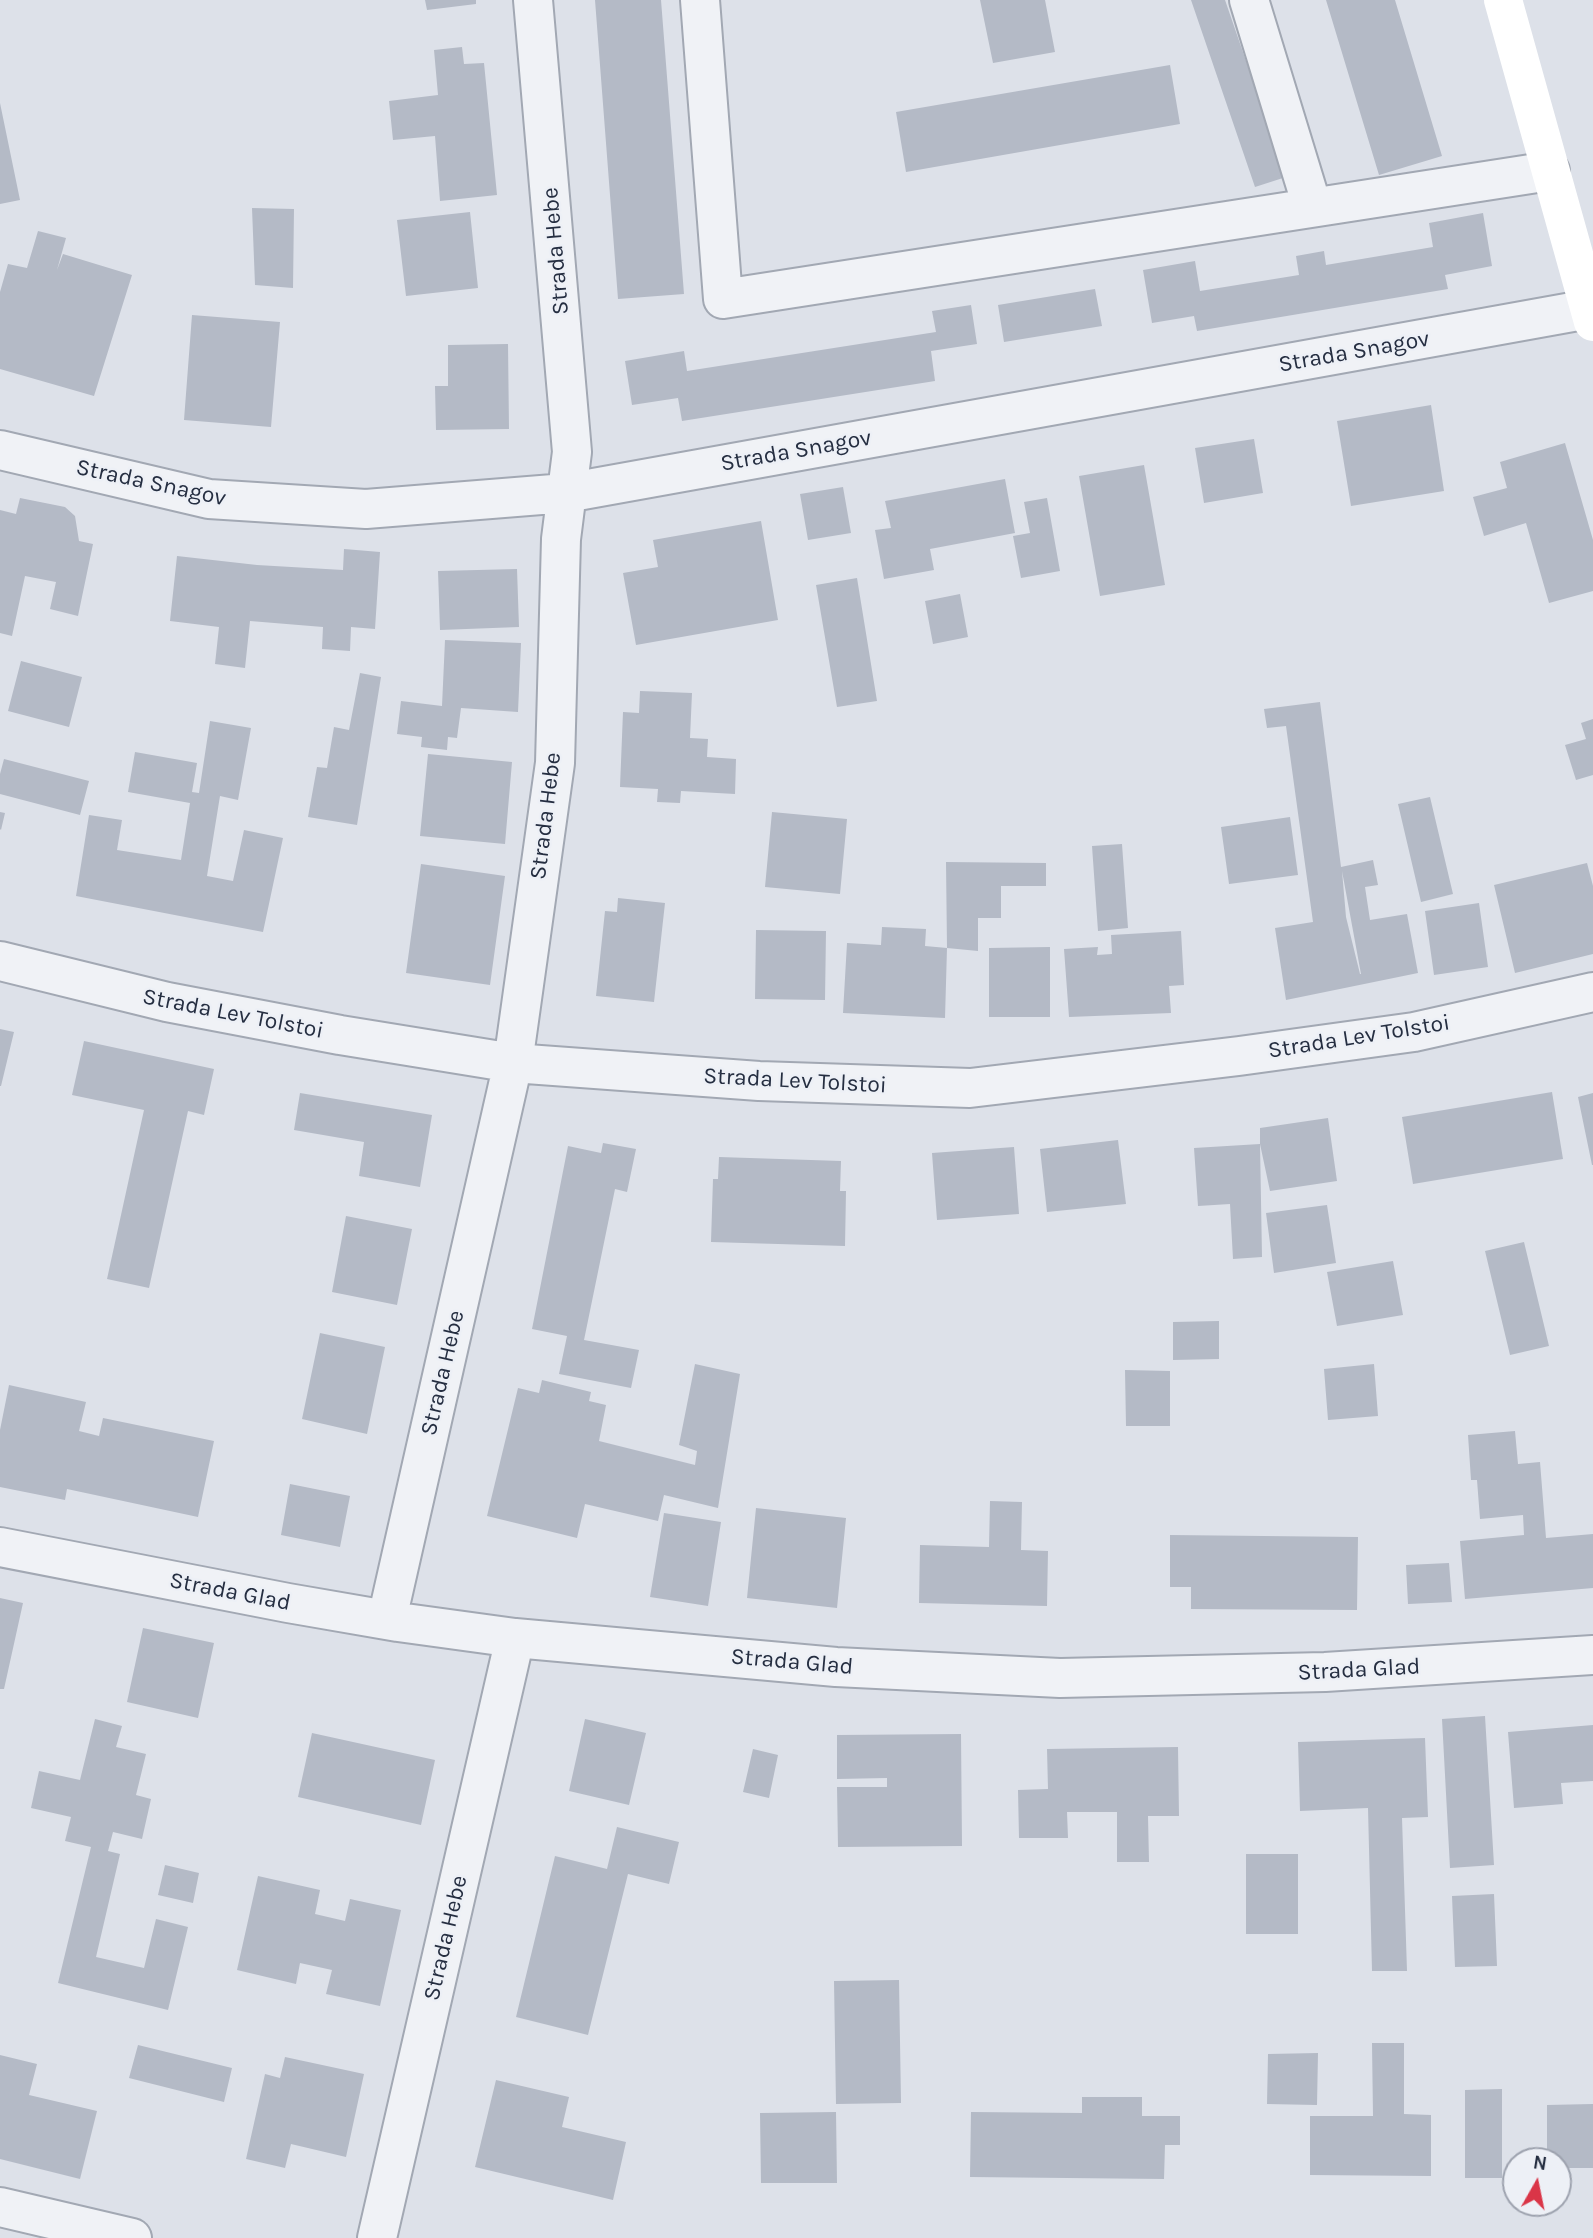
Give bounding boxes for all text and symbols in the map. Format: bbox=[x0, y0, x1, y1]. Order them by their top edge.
street label: Strada Hebe bbox=[537, 186, 575, 316]
street label: Strada Snagov bbox=[1276, 325, 1432, 379]
street label: Strada Snagov bbox=[718, 424, 874, 478]
street label: Strada Snagov bbox=[73, 454, 229, 512]
street label: Strada Hebe bbox=[525, 751, 567, 881]
street label: Strada Lev Tolstoi bbox=[140, 983, 326, 1045]
street label: Strada Lev Tolstoi bbox=[1266, 1009, 1452, 1065]
street label: Strada Lev Tolstoi bbox=[703, 1062, 887, 1100]
street label: Strada Hebe bbox=[415, 1308, 471, 1438]
street label: Strada Glad bbox=[167, 1567, 293, 1617]
street label: Strada Glad bbox=[730, 1643, 854, 1681]
street label: Strada Glad bbox=[1297, 1653, 1421, 1687]
street label: Strada Hebe bbox=[418, 1873, 474, 2003]
north arrow bbox=[1502, 2147, 1572, 2217]
text: N bbox=[1532, 2151, 1548, 2175]

